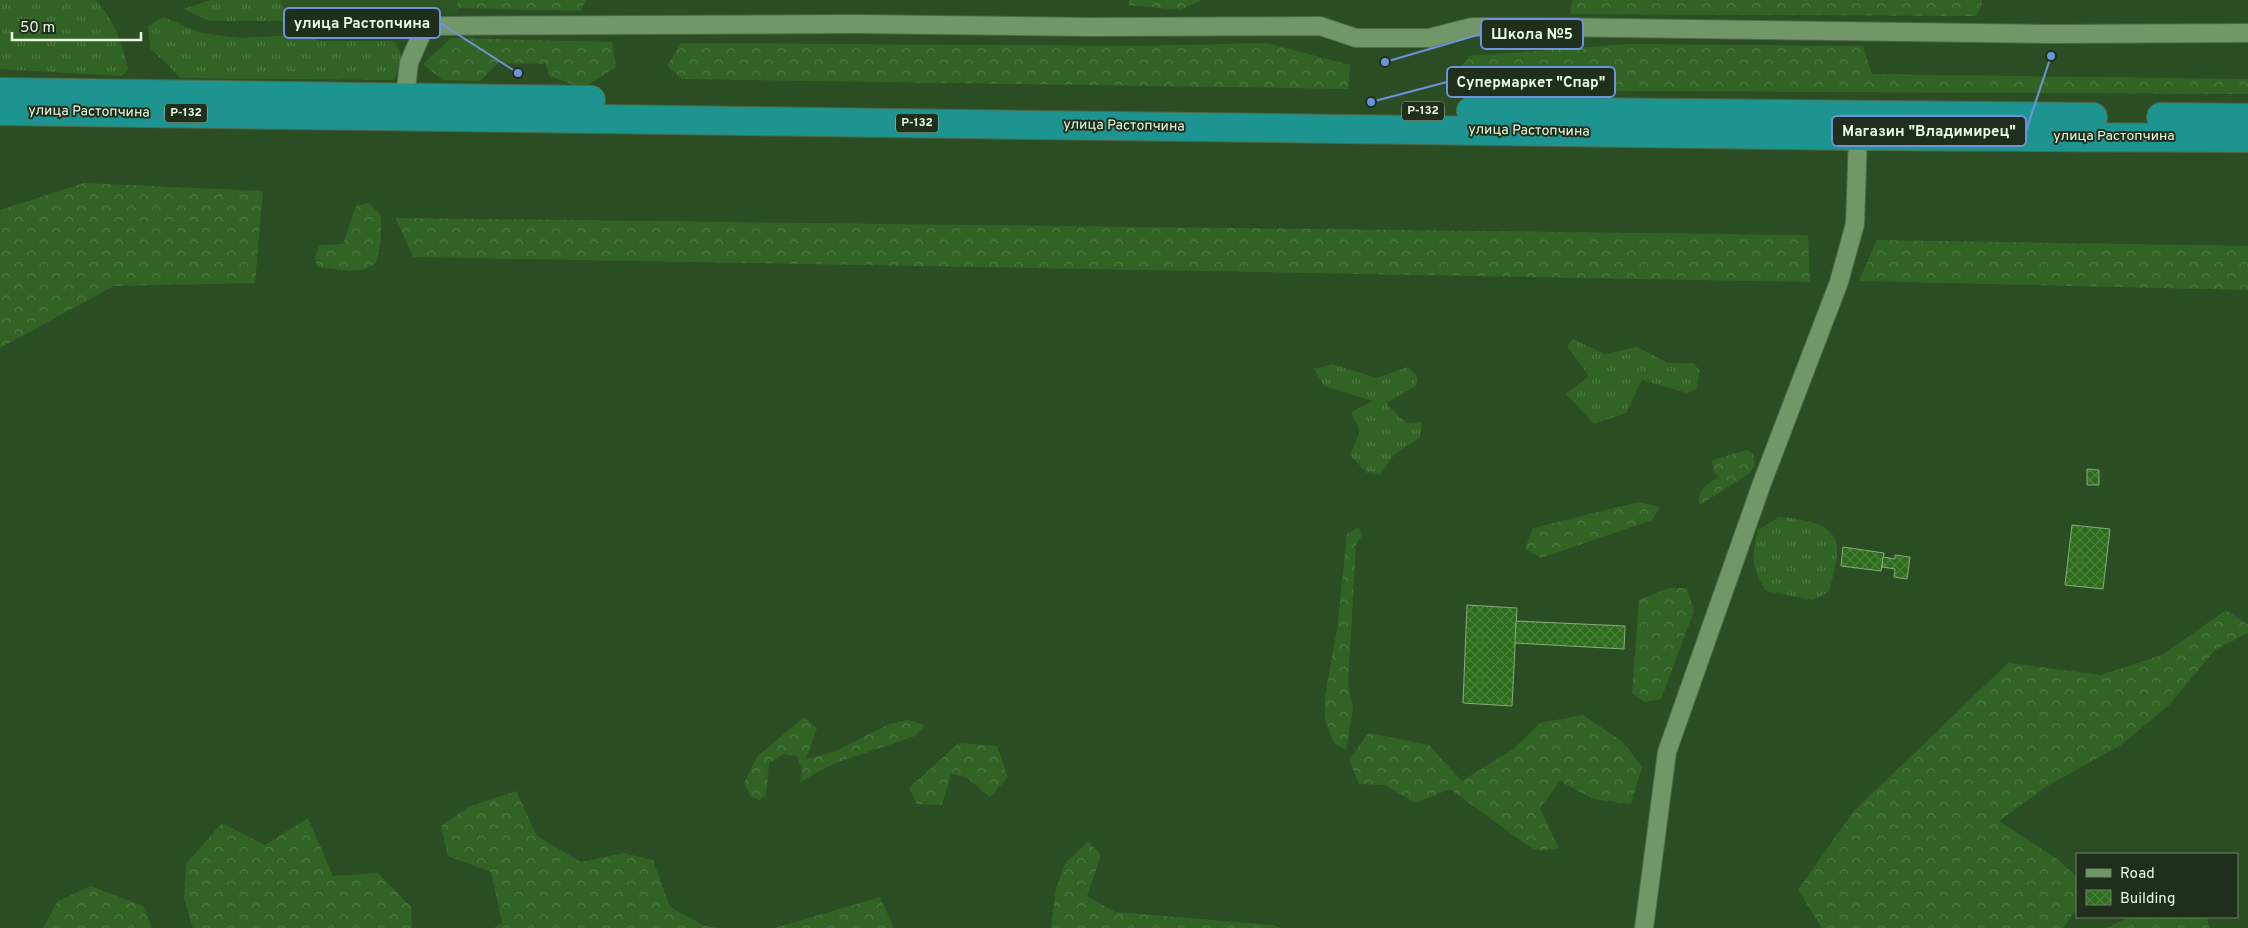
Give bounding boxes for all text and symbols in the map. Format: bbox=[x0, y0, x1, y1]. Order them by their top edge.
callout: улица Растопчина bbox=[284, 8, 440, 38]
scale bar bbox=[12, 10, 141, 42]
text: улица Растопчина bbox=[294, 15, 430, 34]
text: 50 m bbox=[20, 19, 55, 38]
callout: Школа №5 bbox=[1481, 19, 1583, 49]
text: Школа №5 bbox=[1491, 26, 1573, 45]
callout: Супермаркет "Спар" bbox=[1447, 67, 1615, 97]
text: Супермаркет "Спар" bbox=[1457, 74, 1605, 93]
street label: улица Растопчина bbox=[28, 102, 150, 122]
road number: Р-132 bbox=[1402, 102, 1444, 120]
road number: Р-132 bbox=[165, 104, 207, 122]
road number: Р-132 bbox=[896, 114, 938, 132]
street label: улица Растопчина bbox=[1063, 116, 1185, 136]
callout: Магазин "Владимирец" bbox=[1832, 116, 2026, 146]
street label: улица Растопчина bbox=[1468, 121, 1590, 141]
text: Магазин "Владимирец" bbox=[1842, 123, 2016, 142]
street label: улица Растопчина bbox=[2053, 128, 2175, 145]
legend bbox=[2076, 853, 2238, 918]
text: Road bbox=[2120, 865, 2155, 884]
text: Building bbox=[2120, 890, 2175, 909]

